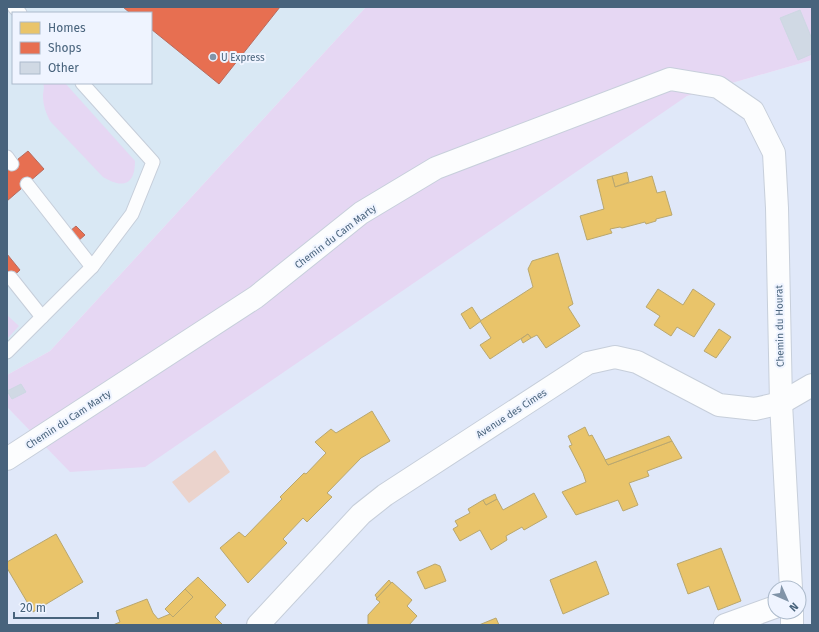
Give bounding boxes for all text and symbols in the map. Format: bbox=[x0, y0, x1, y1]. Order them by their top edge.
legend bbox=[12, 12, 152, 84]
text: Homes bbox=[48, 21, 86, 35]
text: Shops bbox=[48, 41, 82, 55]
marker: U Express bbox=[208, 52, 218, 62]
place label: U Express bbox=[221, 52, 265, 64]
text: Other bbox=[48, 61, 79, 75]
street label: Chemin du Cam Marty bbox=[293, 202, 379, 271]
street label: Chemin du Hourat bbox=[773, 284, 787, 367]
street label: Avenue des Cimes bbox=[474, 386, 549, 441]
street label: Chemin du Cam Marty bbox=[24, 388, 113, 452]
north arrow bbox=[767, 580, 807, 620]
scale bar bbox=[14, 594, 98, 620]
text: N bbox=[787, 600, 801, 614]
text: 20 m bbox=[20, 601, 46, 615]

